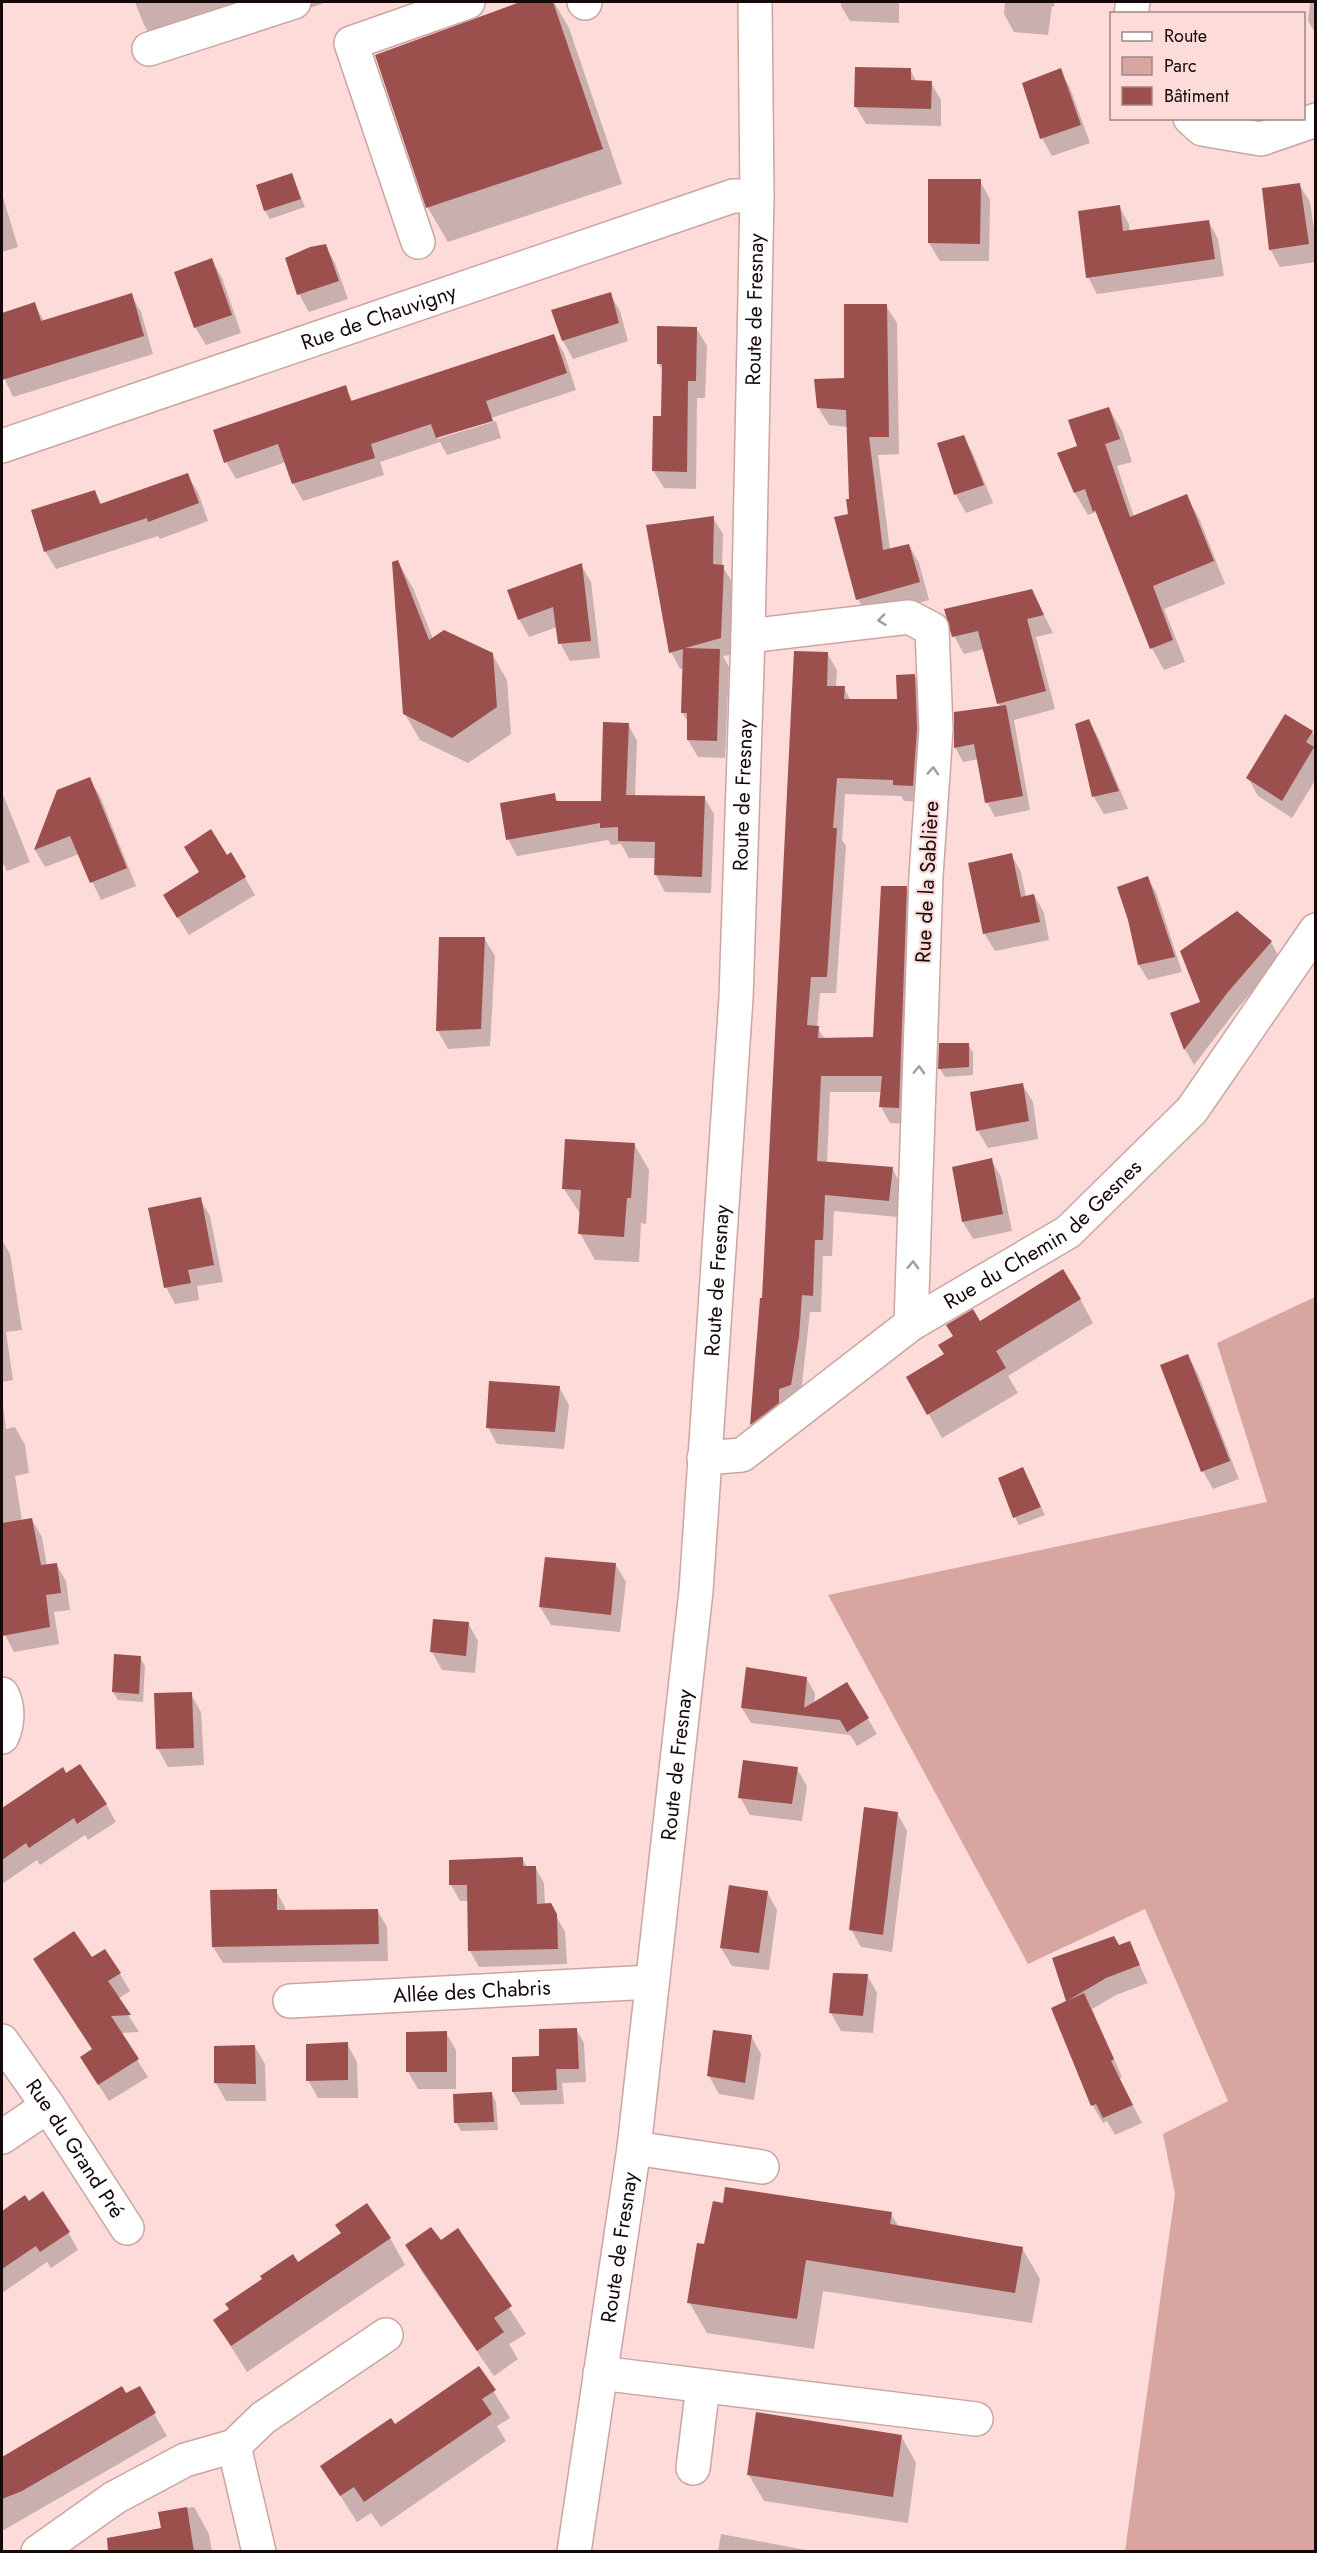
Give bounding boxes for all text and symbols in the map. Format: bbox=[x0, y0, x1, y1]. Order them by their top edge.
legend bbox=[1110, 12, 1305, 120]
text: Route bbox=[1164, 23, 1207, 49]
text: Parc bbox=[1164, 53, 1197, 79]
text: Bâtiment bbox=[1164, 83, 1230, 109]
street label: Route de Fresnay bbox=[738, 232, 771, 386]
street label: Rue de Chauvigny bbox=[297, 276, 461, 358]
one-way arrow bbox=[878, 613, 887, 626]
street label: Route de Fresnay bbox=[725, 718, 760, 872]
one-way arrow bbox=[927, 766, 940, 775]
street label: Rue de la Sablière bbox=[908, 800, 946, 964]
one-way arrow bbox=[913, 1066, 926, 1075]
street label: Rue du Chemin de Gesnes bbox=[938, 1153, 1148, 1317]
street label: Route de Fresnay bbox=[697, 1203, 737, 1357]
one-way arrow bbox=[906, 1261, 919, 1270]
street label: Route de Fresnay bbox=[653, 1687, 700, 1842]
street label: Allée des Chabris bbox=[392, 1972, 551, 2011]
street label: Rue du Grand Pré bbox=[18, 2073, 132, 2224]
street label: Route de Fresnay bbox=[593, 2169, 645, 2325]

